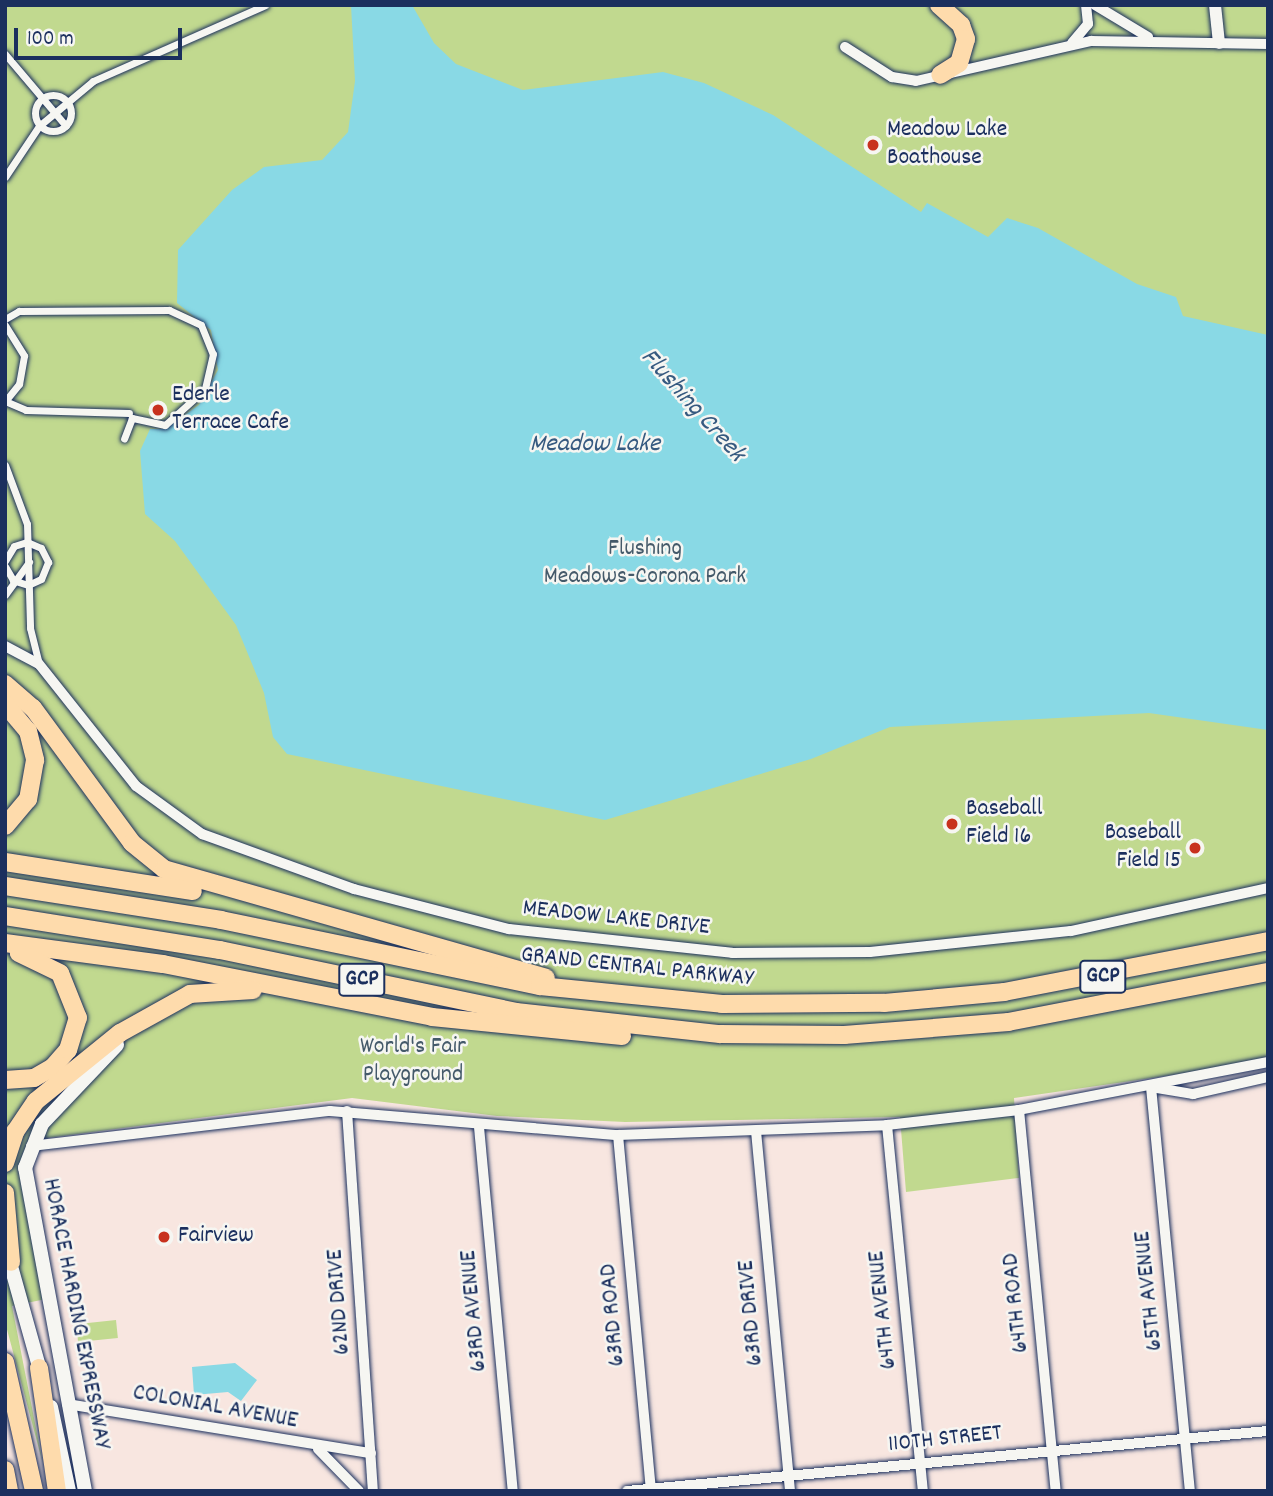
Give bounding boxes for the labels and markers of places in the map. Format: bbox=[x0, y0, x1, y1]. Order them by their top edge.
place label: Meadow Lake Boathouse bbox=[887, 117, 1007, 173]
marker: Meadow Lake Boathouse bbox=[865, 137, 881, 153]
place label: Ederle Terrace Cafe bbox=[172, 382, 289, 438]
marker: Ederle Terrace Cafe bbox=[150, 402, 166, 418]
place label: Baseball Field 16 bbox=[966, 796, 1042, 852]
marker: Baseball Field 16 bbox=[944, 816, 960, 832]
place label: Baseball Field 15 bbox=[1105, 820, 1181, 876]
marker: Baseball Field 15 bbox=[1187, 840, 1203, 856]
place label: Fairview bbox=[178, 1223, 254, 1251]
marker: Fairview bbox=[156, 1229, 172, 1245]

